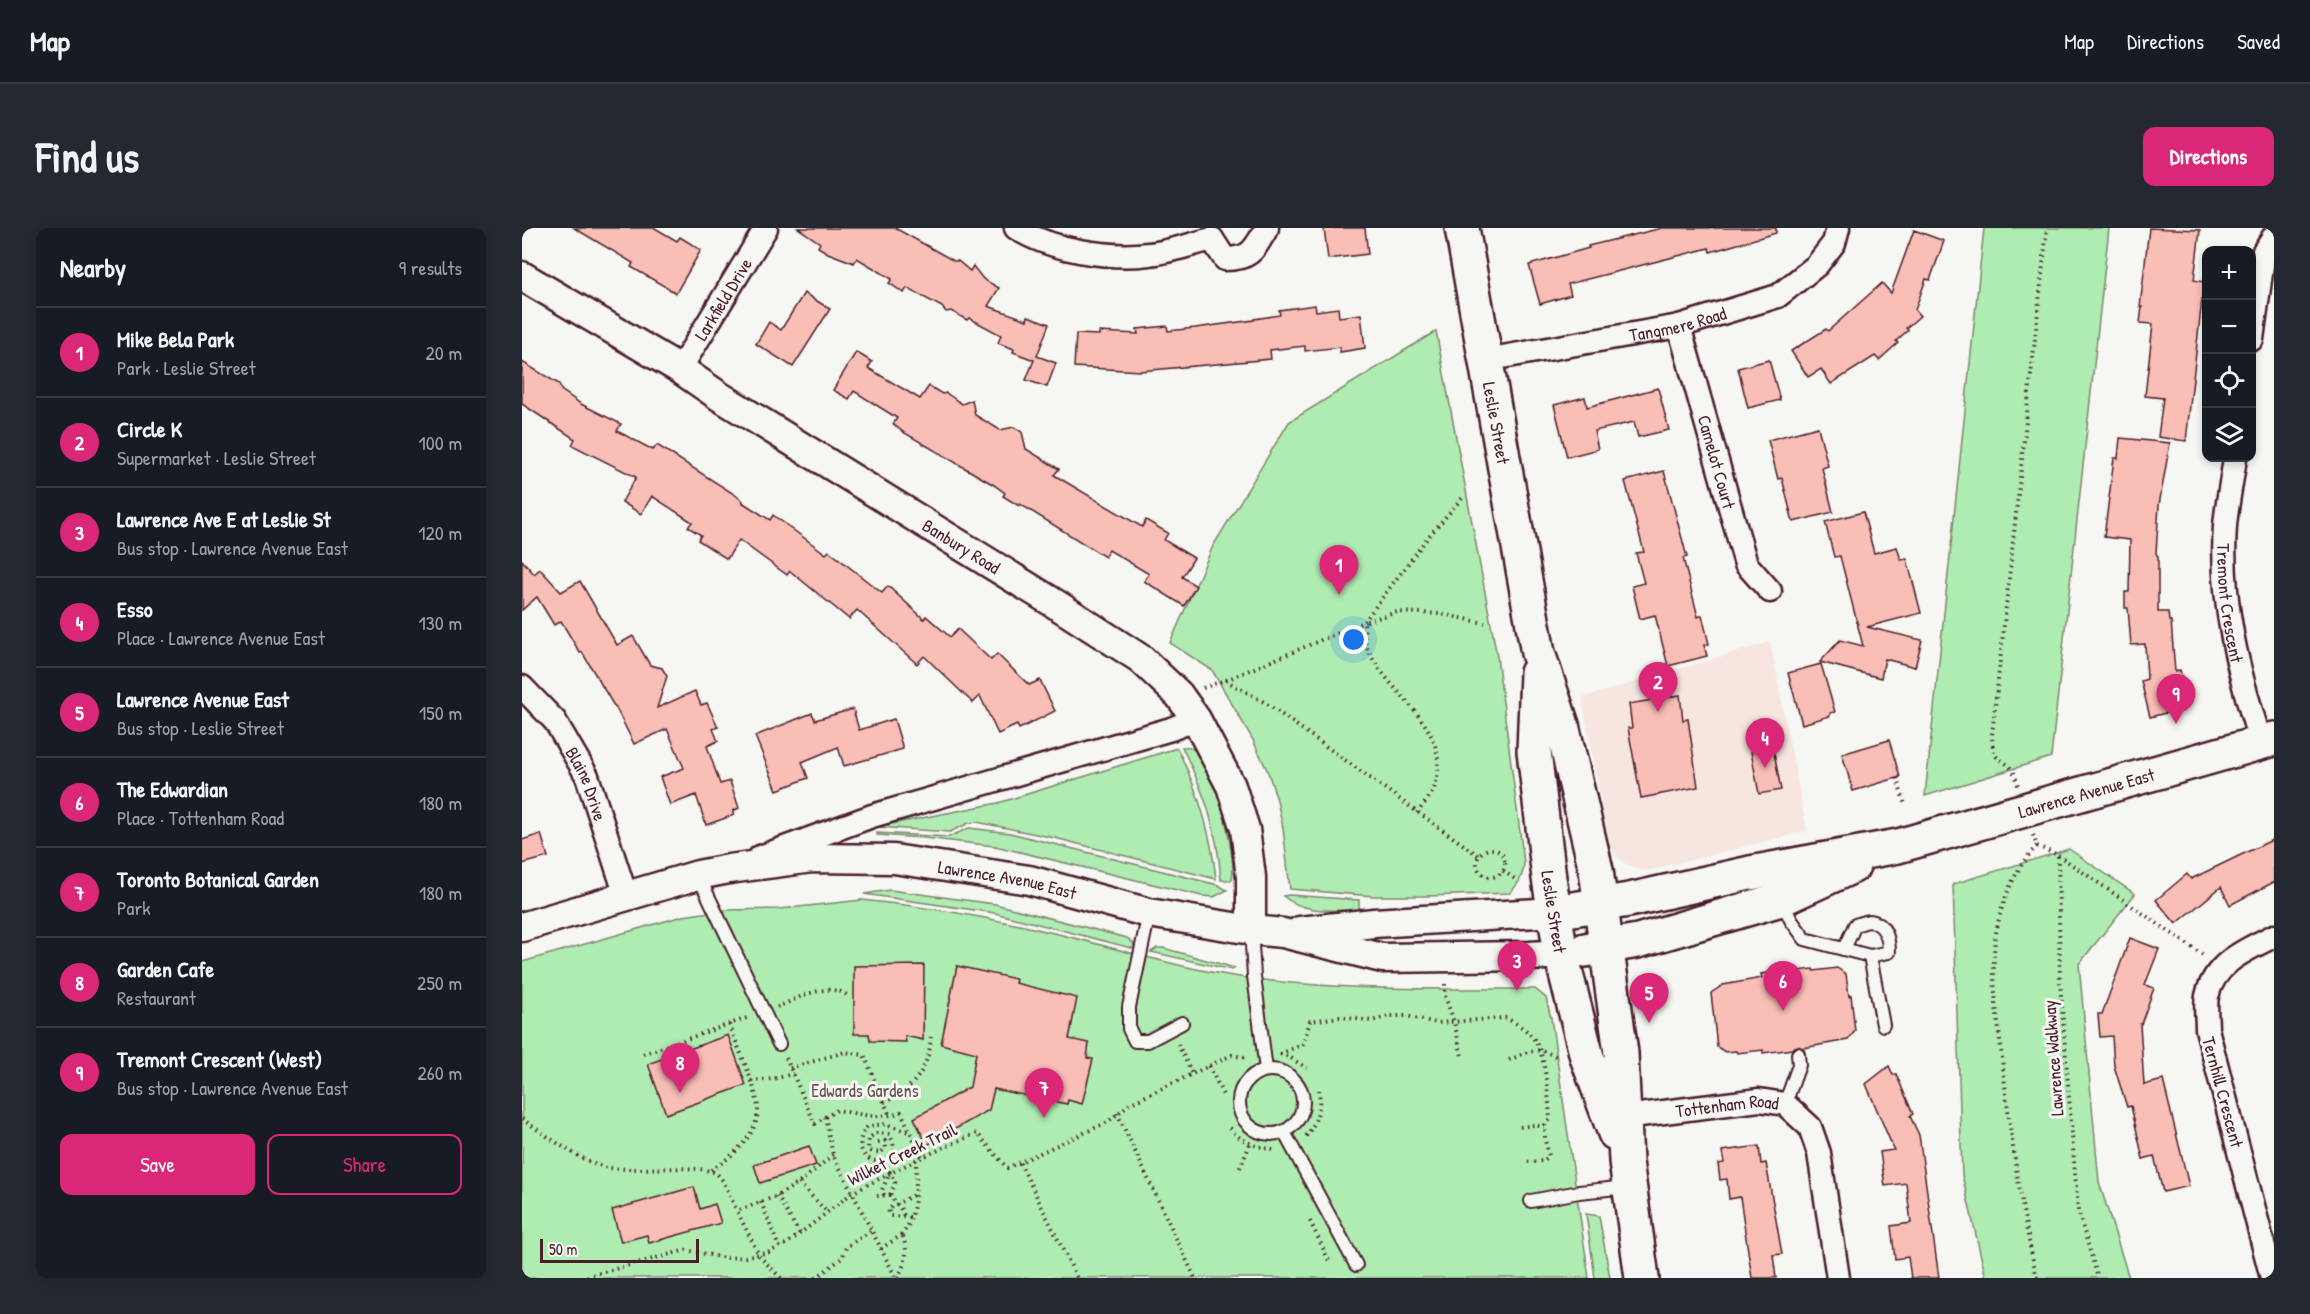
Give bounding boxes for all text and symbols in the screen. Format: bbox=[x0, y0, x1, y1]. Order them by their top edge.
text: Map bbox=[30, 22, 70, 60]
text: Map bbox=[2064, 27, 2094, 56]
text: Directions bbox=[2127, 27, 2204, 56]
text: Saved bbox=[2237, 27, 2280, 56]
button: Directions bbox=[2143, 127, 2274, 186]
text: Find us bbox=[36, 128, 139, 185]
map controls bbox=[2202, 246, 2256, 462]
button: + bbox=[2202, 246, 2256, 300]
text: Nearby bbox=[60, 250, 126, 285]
street label: Larkfield Drive bbox=[688, 253, 757, 345]
text: 9 results bbox=[399, 254, 462, 281]
street label: Tangmere Road bbox=[1627, 300, 1729, 347]
button: − bbox=[2202, 300, 2256, 354]
text: Mike Bela Park bbox=[117, 324, 234, 354]
text: 1 bbox=[76, 339, 83, 366]
text: 20 m bbox=[425, 339, 462, 366]
text: Park · Leslie Street bbox=[117, 354, 256, 381]
button: locate bbox=[2202, 354, 2256, 408]
street label: Leslie Street bbox=[1477, 380, 1517, 467]
button: layers bbox=[2202, 408, 2256, 462]
street label: Camelot Court bbox=[1692, 412, 1742, 512]
text: Circle K bbox=[117, 414, 182, 444]
text: 2 bbox=[75, 429, 84, 456]
text: 100 m bbox=[419, 429, 462, 456]
text: Supermarket · Leslie Street bbox=[117, 444, 316, 471]
text: Lawrence Ave E at Leslie St bbox=[117, 504, 331, 534]
street label: Banbury Road bbox=[918, 512, 1005, 579]
text: 3 bbox=[75, 519, 84, 546]
text: 120 m bbox=[418, 519, 462, 546]
text: Bus stop · Lawrence Avenue East bbox=[117, 534, 348, 561]
street label: Tremont Crescent bbox=[2212, 543, 2250, 666]
pin: 1 bbox=[1320, 546, 1358, 595]
text: Esso bbox=[117, 594, 153, 624]
text: 4 bbox=[76, 609, 83, 636]
text: 130 m bbox=[419, 609, 462, 636]
text: Place · Lawrence Avenue East bbox=[117, 624, 325, 651]
your location bbox=[1339, 625, 1368, 654]
pin: 2 bbox=[1638, 662, 1678, 712]
pin: 9 bbox=[2156, 674, 2196, 724]
text: Lawrence Avenue East bbox=[117, 684, 289, 714]
text: 5 bbox=[75, 699, 84, 726]
text: 150 m bbox=[419, 699, 462, 726]
text: Bus stop · Leslie Street bbox=[117, 714, 284, 741]
pin: 4 bbox=[1746, 718, 1784, 768]
street label: Blaine Drive bbox=[560, 742, 613, 824]
street label: Lawrence Avenue East bbox=[2015, 761, 2158, 824]
text: The Edwardian bbox=[117, 774, 228, 804]
text: 6 bbox=[76, 789, 83, 816]
text: 180 m bbox=[419, 789, 462, 816]
text: Place · Tottenham Road bbox=[117, 804, 284, 831]
street label: Lawrence Avenue East bbox=[936, 854, 1080, 905]
text: Toronto Botanical Garden bbox=[117, 864, 319, 894]
street label: Leslie Street bbox=[1536, 869, 1573, 955]
text: 7 bbox=[75, 879, 84, 906]
text: 180 m bbox=[419, 879, 462, 906]
text: Park bbox=[117, 894, 150, 921]
pin: 3 bbox=[1498, 942, 1536, 991]
text: Garden Cafe bbox=[117, 954, 214, 984]
pin: 6 bbox=[1764, 962, 1802, 1011]
text: 8 bbox=[75, 969, 84, 996]
text: 250 m bbox=[417, 969, 462, 996]
pin: 5 bbox=[1630, 974, 1668, 1023]
text: Restaurant bbox=[117, 984, 196, 1011]
street label: Lawrence Walkway bbox=[2036, 999, 2070, 1117]
street label: Ternhill Crescent bbox=[2196, 1034, 2250, 1151]
text: Tremont Crescent (West) bbox=[117, 1044, 322, 1074]
pin: 8 bbox=[660, 1044, 700, 1093]
text: 9 bbox=[76, 1059, 83, 1086]
text: 260 m bbox=[418, 1059, 462, 1086]
pin: 7 bbox=[1024, 1068, 1064, 1118]
text: Bus stop · Lawrence Avenue East bbox=[117, 1074, 348, 1101]
park label: Edwards Gardens bbox=[811, 1078, 919, 1103]
street label: Tottenham Road bbox=[1674, 1087, 1781, 1123]
street label: Wilket Creek Trail bbox=[843, 1117, 961, 1191]
button: Save bbox=[60, 1134, 255, 1195]
button: Share bbox=[267, 1134, 462, 1195]
scale bar bbox=[540, 1236, 699, 1264]
text: 50 m bbox=[549, 1238, 578, 1260]

